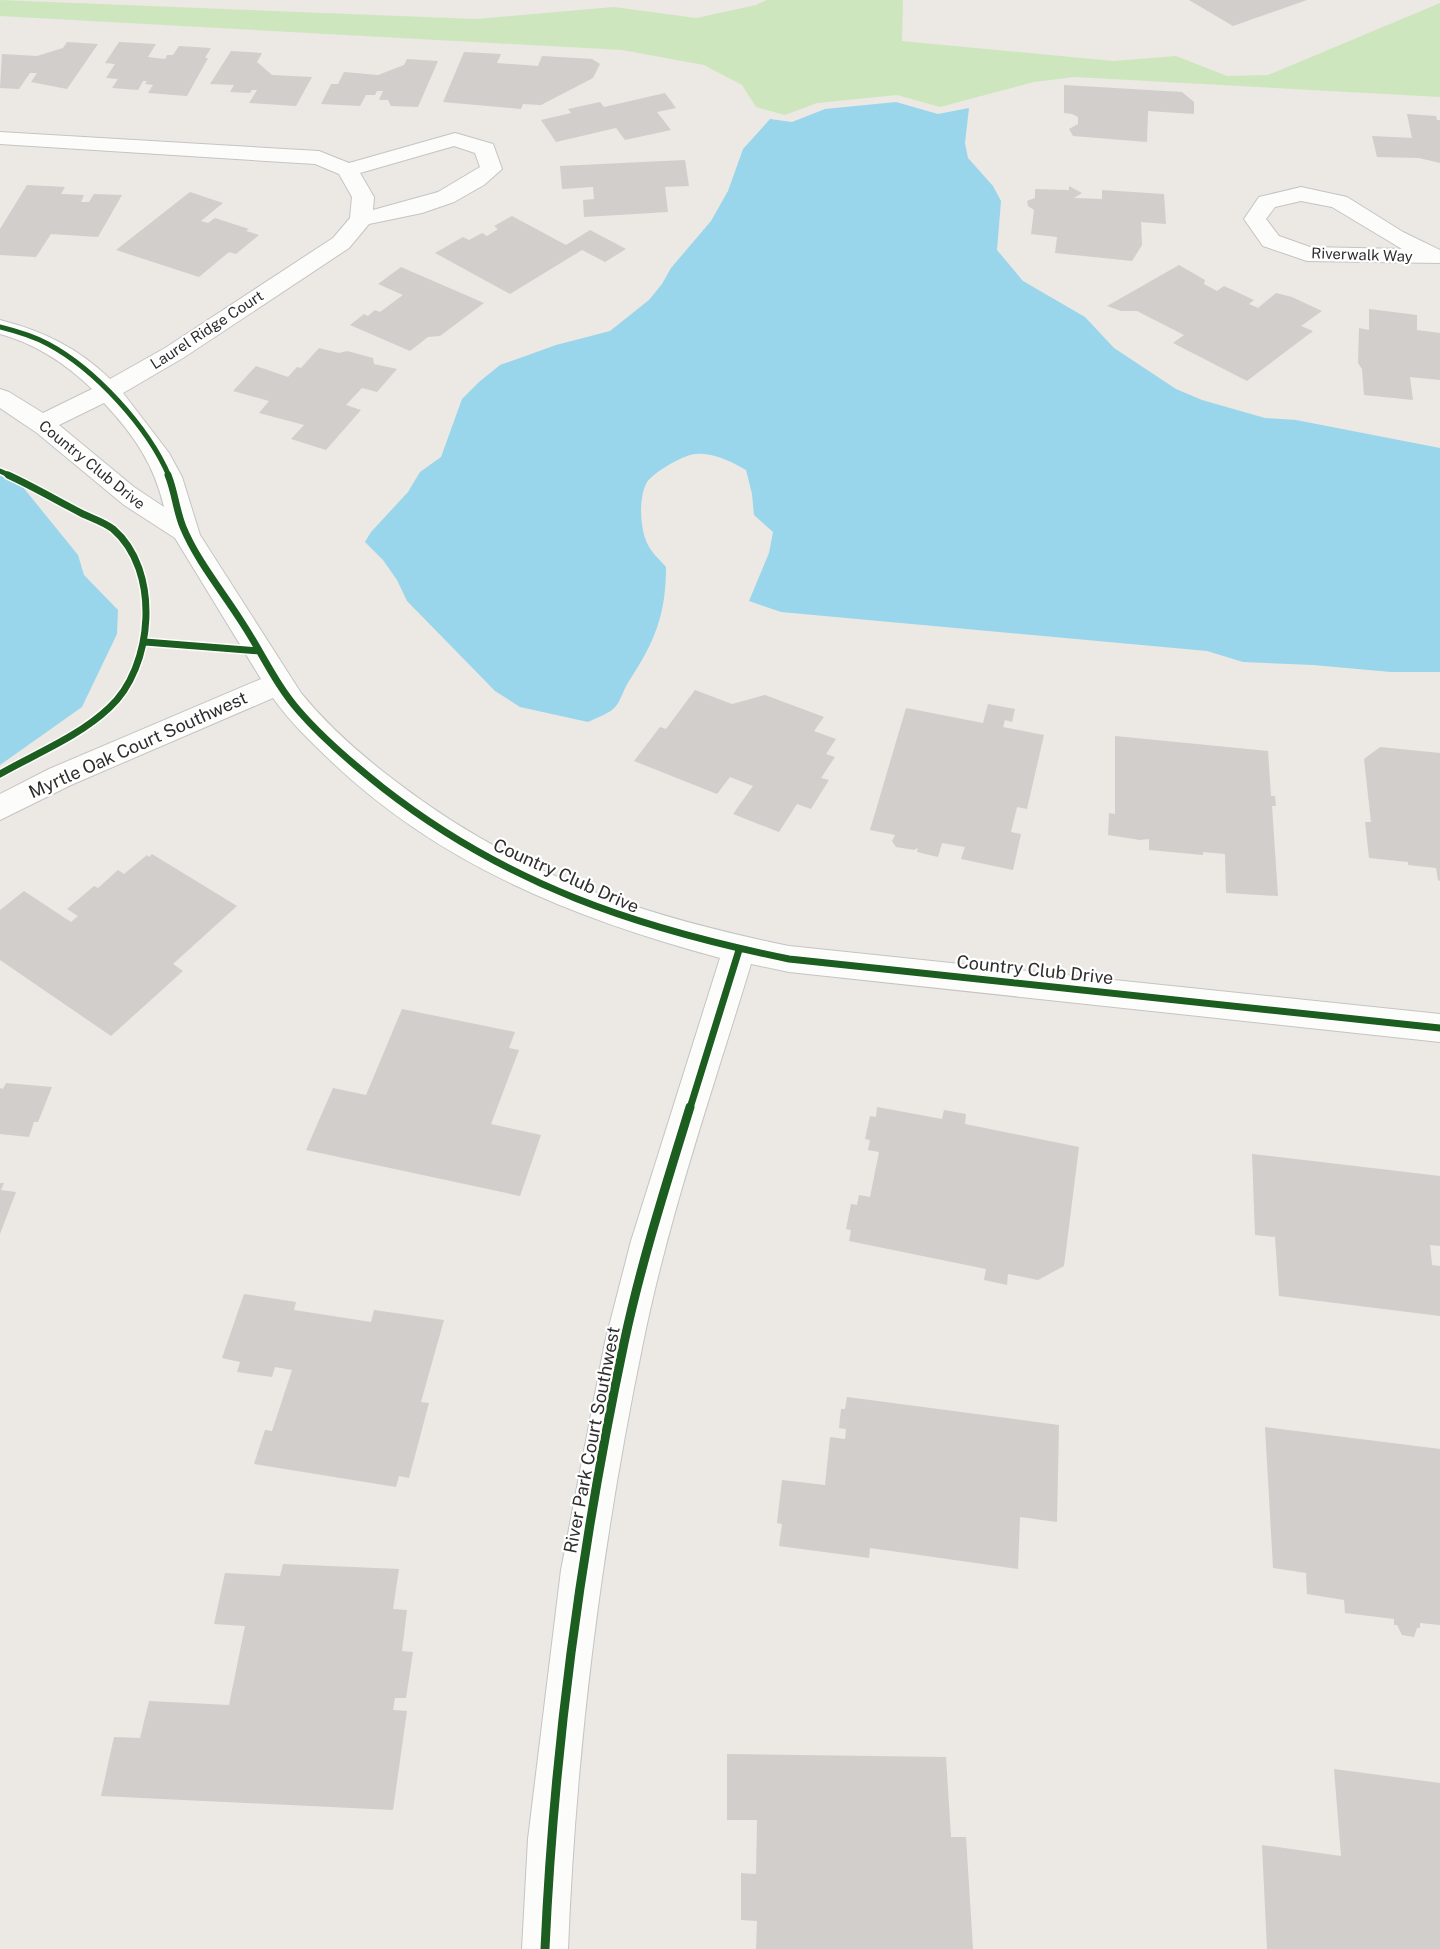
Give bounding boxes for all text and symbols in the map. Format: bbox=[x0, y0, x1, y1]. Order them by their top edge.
street label: Riverwalk Way bbox=[1311, 244, 1413, 265]
street label: Laurel Ridge Court bbox=[147, 287, 266, 372]
street label: Country Club Drive bbox=[36, 417, 149, 513]
street label: Myrtle Oak Court Southwest bbox=[25, 687, 250, 802]
street label: Country Club Drive bbox=[490, 834, 642, 917]
street label: Country Club Drive bbox=[956, 951, 1114, 988]
street label: River Park Court Southwest bbox=[559, 1325, 624, 1555]

